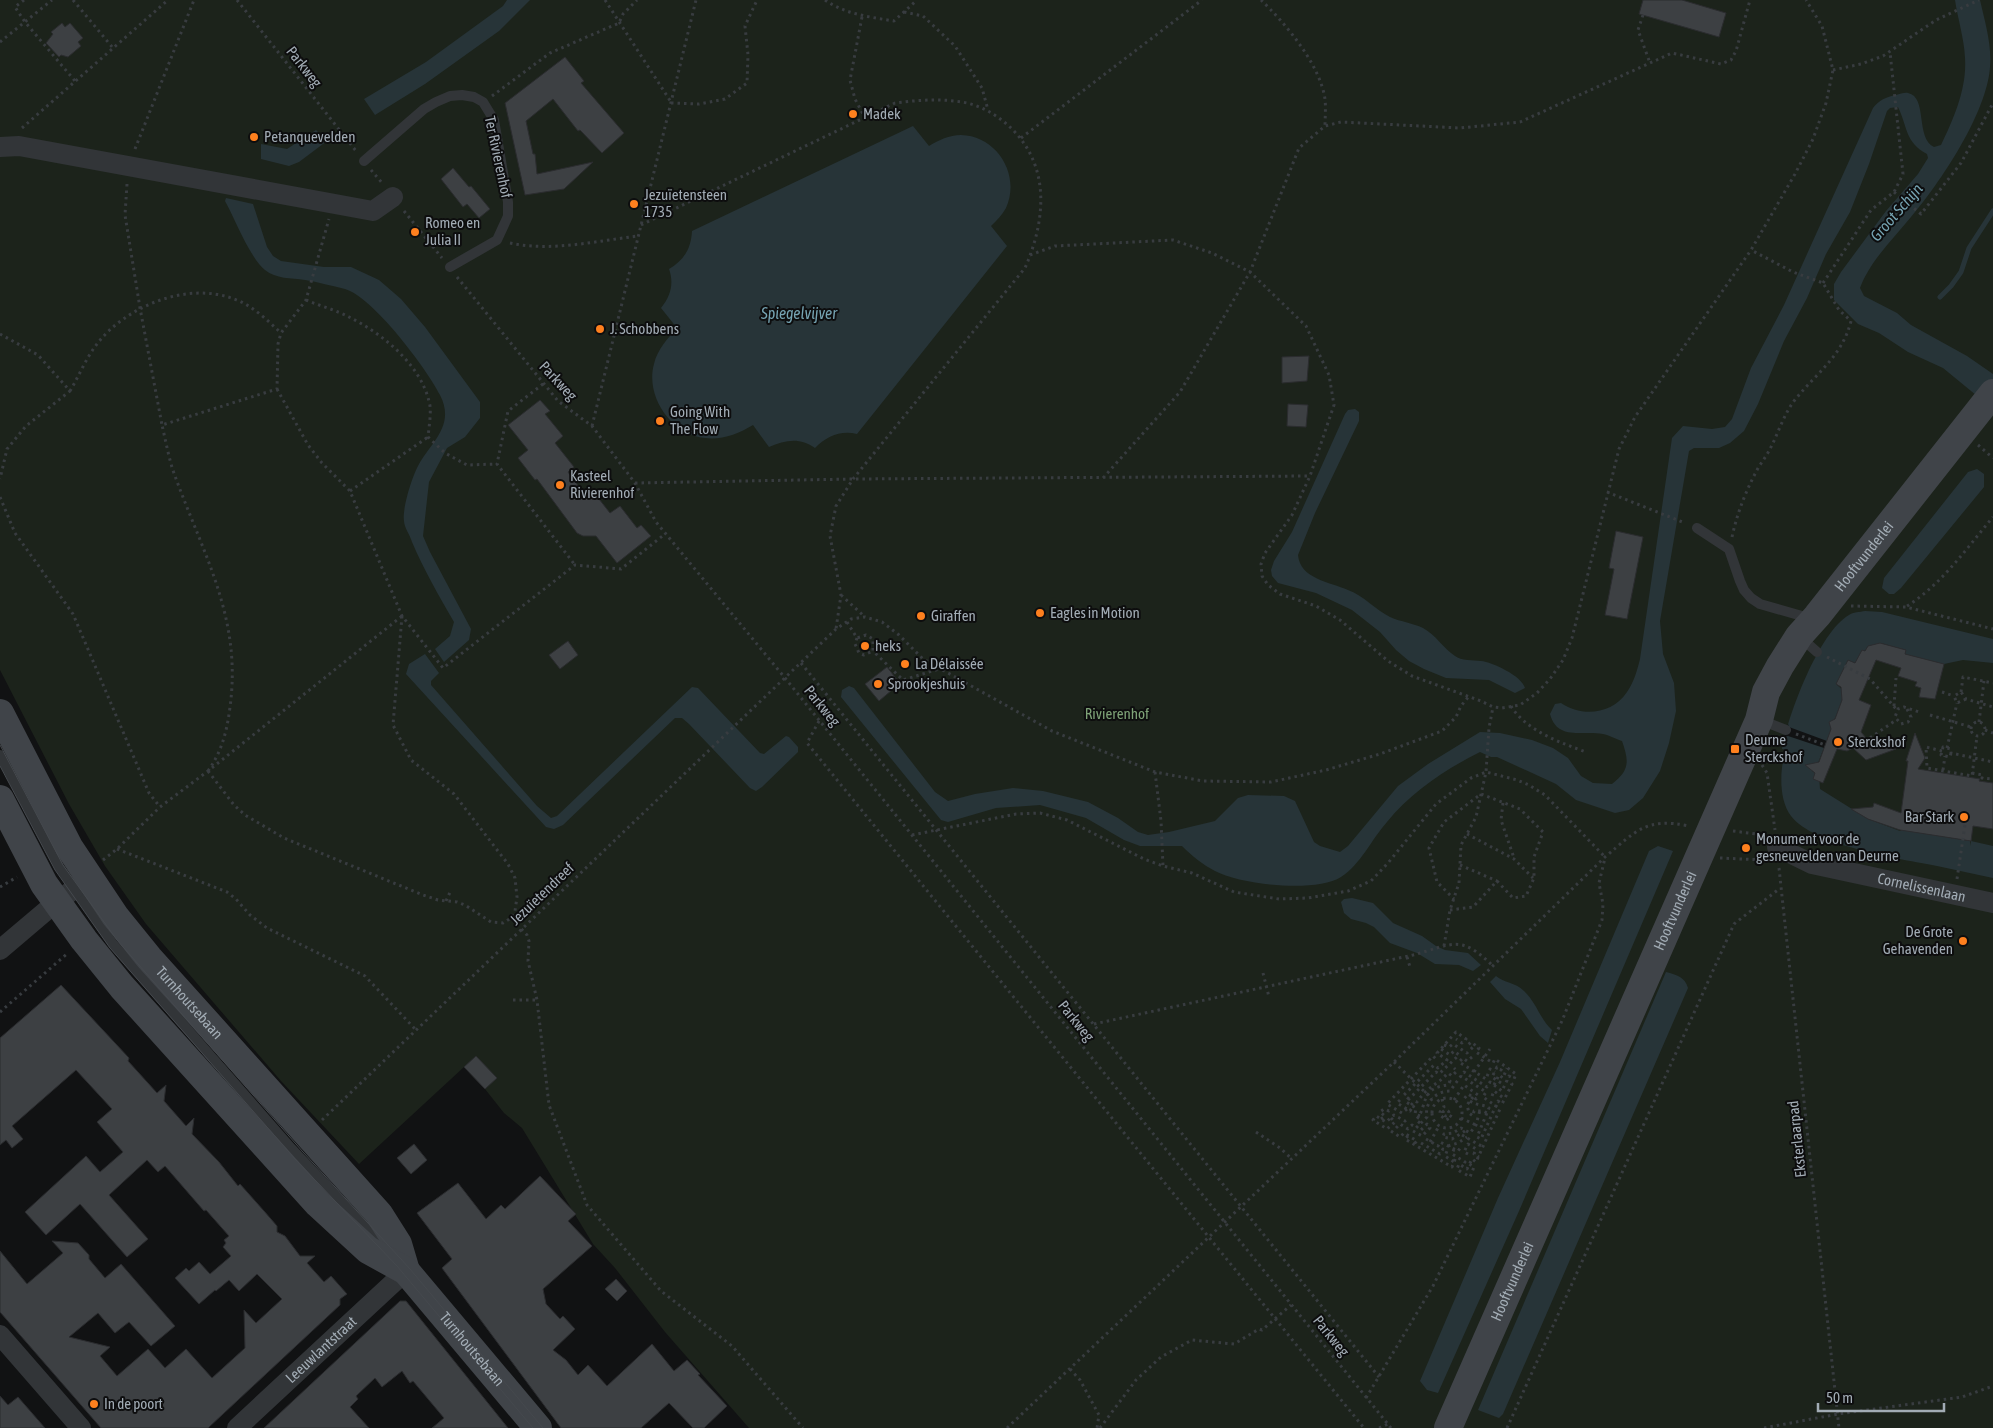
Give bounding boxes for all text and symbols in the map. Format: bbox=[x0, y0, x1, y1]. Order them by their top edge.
street label: Parkweg bbox=[283, 43, 326, 91]
place label: Madek bbox=[863, 105, 901, 122]
marker: Madek bbox=[847, 108, 859, 120]
street label: Ter Rivierenhof bbox=[482, 114, 515, 199]
place label: Petanquevelden bbox=[264, 128, 355, 145]
marker: Petanquevelden bbox=[248, 131, 260, 143]
water label: Groot Schijn bbox=[1866, 179, 1927, 245]
place label: Jezuïetensteen 1735 bbox=[644, 186, 727, 220]
marker: Jezuïetensteen 1735 bbox=[628, 198, 640, 210]
place label: Romeo en Julia II bbox=[425, 214, 480, 248]
marker: Romeo en Julia II bbox=[409, 226, 421, 238]
water label: Spiegelvijver bbox=[760, 304, 838, 323]
place label: J. Schobbens bbox=[610, 320, 679, 337]
marker: J. Schobbens bbox=[594, 323, 606, 335]
street label: Parkweg bbox=[536, 358, 581, 404]
place label: Going With The Flow bbox=[670, 403, 730, 437]
marker: Going With The Flow bbox=[654, 415, 666, 427]
place label: Kasteel Rivierenhof bbox=[570, 467, 634, 501]
marker: Kasteel Rivierenhof bbox=[554, 479, 566, 491]
street label: Hooftvunderlei bbox=[1831, 518, 1896, 595]
place label: Eagles in Motion bbox=[1050, 604, 1140, 621]
place label: Giraffen bbox=[931, 607, 976, 624]
marker: Eagles in Motion bbox=[1034, 607, 1046, 619]
marker: Giraffen bbox=[915, 610, 927, 622]
place label: heks bbox=[875, 637, 901, 654]
marker: heks bbox=[859, 640, 871, 652]
place label: La Délaissée bbox=[915, 655, 984, 672]
marker: La Délaissée bbox=[899, 658, 911, 670]
place label: Sprookjeshuis bbox=[888, 675, 965, 692]
marker: Sprookjeshuis bbox=[872, 678, 884, 690]
street label: Parkweg bbox=[801, 682, 844, 730]
park label: Rivierenhof bbox=[1085, 705, 1149, 722]
place label: Deurne Sterckshof bbox=[1745, 731, 1803, 765]
place label: Sterckshof bbox=[1848, 733, 1906, 750]
marker: Sterckshof bbox=[1832, 736, 1844, 748]
marker: Deurne Sterckshof bbox=[1729, 743, 1741, 755]
place label: Bar Stark bbox=[1905, 808, 1954, 825]
marker: Bar Stark bbox=[1958, 811, 1970, 823]
place label: Monument voor de gesneuvelden van Deurne bbox=[1756, 830, 1899, 864]
marker: Monument voor de gesneuvelden van Deurne bbox=[1740, 842, 1752, 854]
street label: Jezuïetendreef bbox=[506, 859, 577, 928]
street label: Hooftvunderlei bbox=[1650, 868, 1700, 953]
street label: Cornelissenlaan bbox=[1876, 869, 1967, 905]
place label: De Grote Gehavenden bbox=[1883, 923, 1953, 957]
marker: De Grote Gehavenden bbox=[1957, 935, 1969, 947]
street label: Turnhoutsebaan bbox=[153, 963, 226, 1042]
street label: Parkweg bbox=[1055, 997, 1098, 1045]
street label: Eksterlaarpad bbox=[1784, 1100, 1809, 1178]
street label: Hooftvunderlei bbox=[1487, 1239, 1537, 1323]
street label: Turnhoutsebaan bbox=[436, 1309, 508, 1389]
street label: Leeuwlantstraat bbox=[282, 1312, 360, 1386]
street label: Parkweg bbox=[1310, 1312, 1353, 1360]
scale bar bbox=[1818, 1380, 1944, 1412]
text: 50 m bbox=[1826, 1389, 1853, 1406]
place label: In de poort bbox=[104, 1395, 163, 1412]
marker: In de poort bbox=[88, 1398, 100, 1410]

